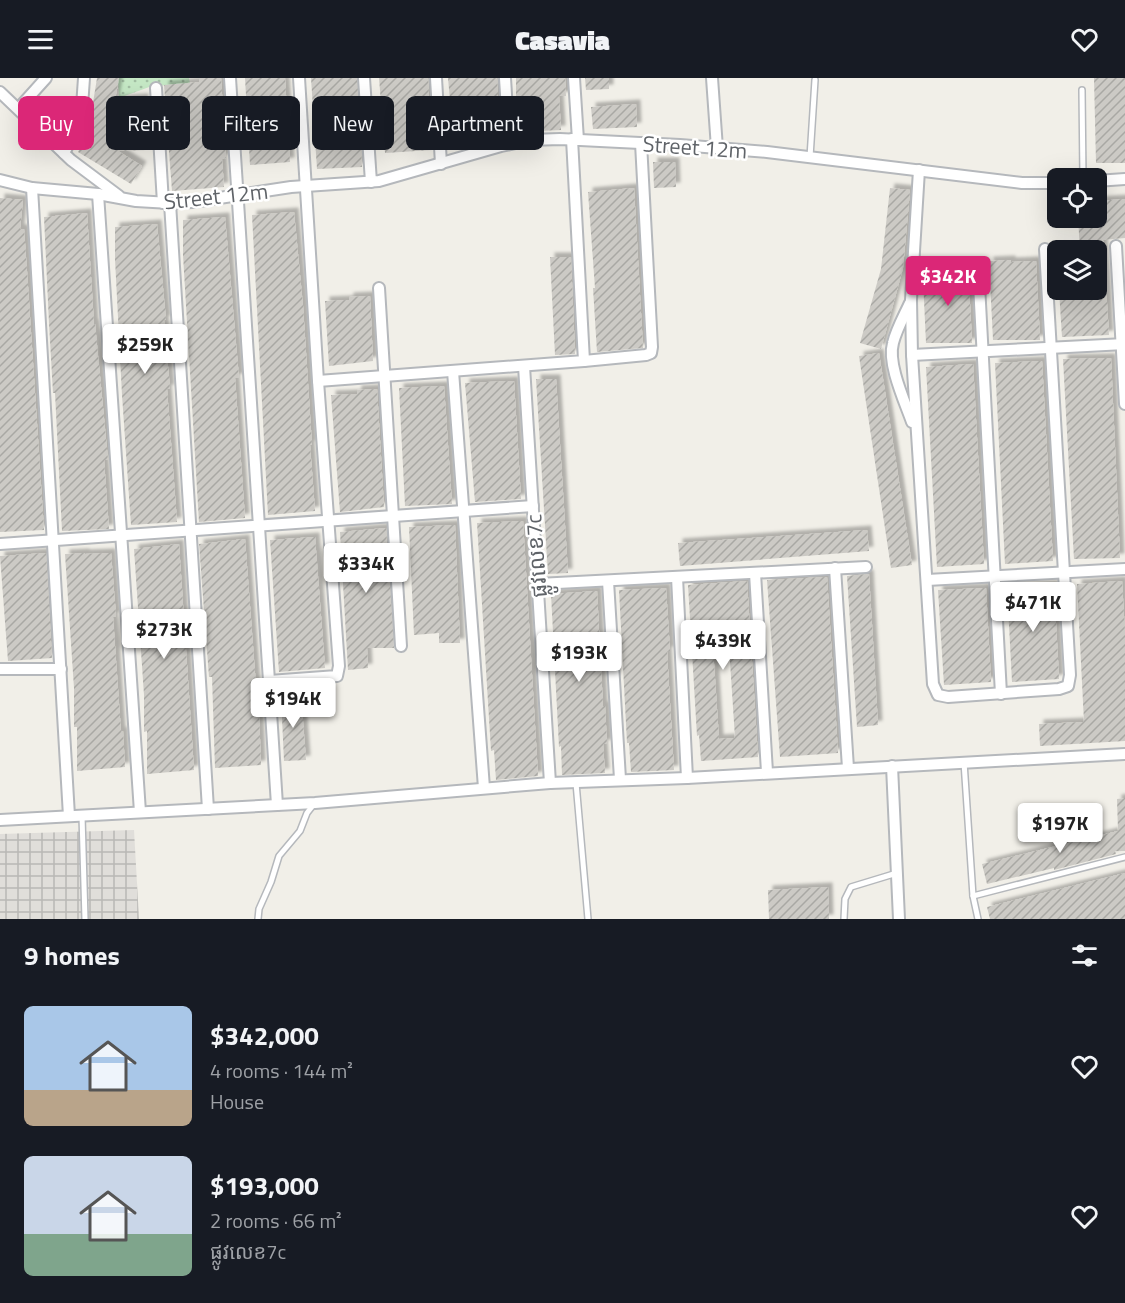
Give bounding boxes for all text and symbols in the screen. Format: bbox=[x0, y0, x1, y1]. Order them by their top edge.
text: Casavia bbox=[515, 19, 610, 60]
icon: menu bbox=[24, 23, 57, 56]
icon: heart bbox=[1068, 23, 1101, 56]
chip: Buy bbox=[18, 96, 94, 150]
chip: Rent bbox=[106, 96, 190, 150]
chip: Filters bbox=[202, 96, 300, 150]
chip: New bbox=[312, 96, 394, 150]
chip: Apartment bbox=[406, 96, 544, 150]
street label: Street 12m bbox=[642, 126, 748, 168]
map controls bbox=[1047, 168, 1107, 300]
button: locate bbox=[1047, 168, 1107, 228]
street label: Street 12m bbox=[162, 174, 270, 218]
button: layers bbox=[1047, 240, 1107, 300]
pin: $342K bbox=[906, 256, 990, 307]
text: $342K bbox=[920, 260, 976, 291]
pin: $259K bbox=[103, 324, 187, 375]
text: $259K bbox=[117, 328, 173, 359]
street label: ផ្លូវលេខ7c bbox=[516, 513, 559, 599]
pin: $334K bbox=[324, 543, 408, 594]
text: $334K bbox=[338, 547, 394, 578]
pin: $471K bbox=[991, 582, 1075, 633]
text: $471K bbox=[1005, 586, 1061, 617]
pin: $273K bbox=[122, 609, 206, 660]
text: $273K bbox=[136, 613, 192, 644]
pin: $439K bbox=[681, 620, 765, 671]
text: $439K bbox=[695, 624, 751, 655]
pin: $193K bbox=[537, 632, 621, 683]
text: $193K bbox=[551, 636, 607, 667]
pin: $194K bbox=[251, 678, 335, 729]
text: $194K bbox=[265, 682, 321, 713]
pin: $197K bbox=[1018, 803, 1102, 854]
text: $197K bbox=[1032, 807, 1088, 838]
text: 9 homes bbox=[24, 936, 120, 975]
icon: filters bbox=[1068, 939, 1101, 972]
text: $342,000 bbox=[210, 1016, 319, 1055]
icon: home bbox=[72, 1030, 144, 1102]
icon: heart bbox=[1068, 1050, 1101, 1083]
text: 4 rooms · 144 m² bbox=[210, 1055, 353, 1086]
text: House bbox=[210, 1086, 264, 1117]
text: $193,000 bbox=[210, 1166, 319, 1205]
icon: home bbox=[72, 1180, 144, 1252]
icon: heart bbox=[1068, 1200, 1101, 1233]
text: 2 rooms · 66 m² bbox=[210, 1205, 342, 1236]
text: ផ្លូវលេខ7c bbox=[210, 1236, 286, 1267]

